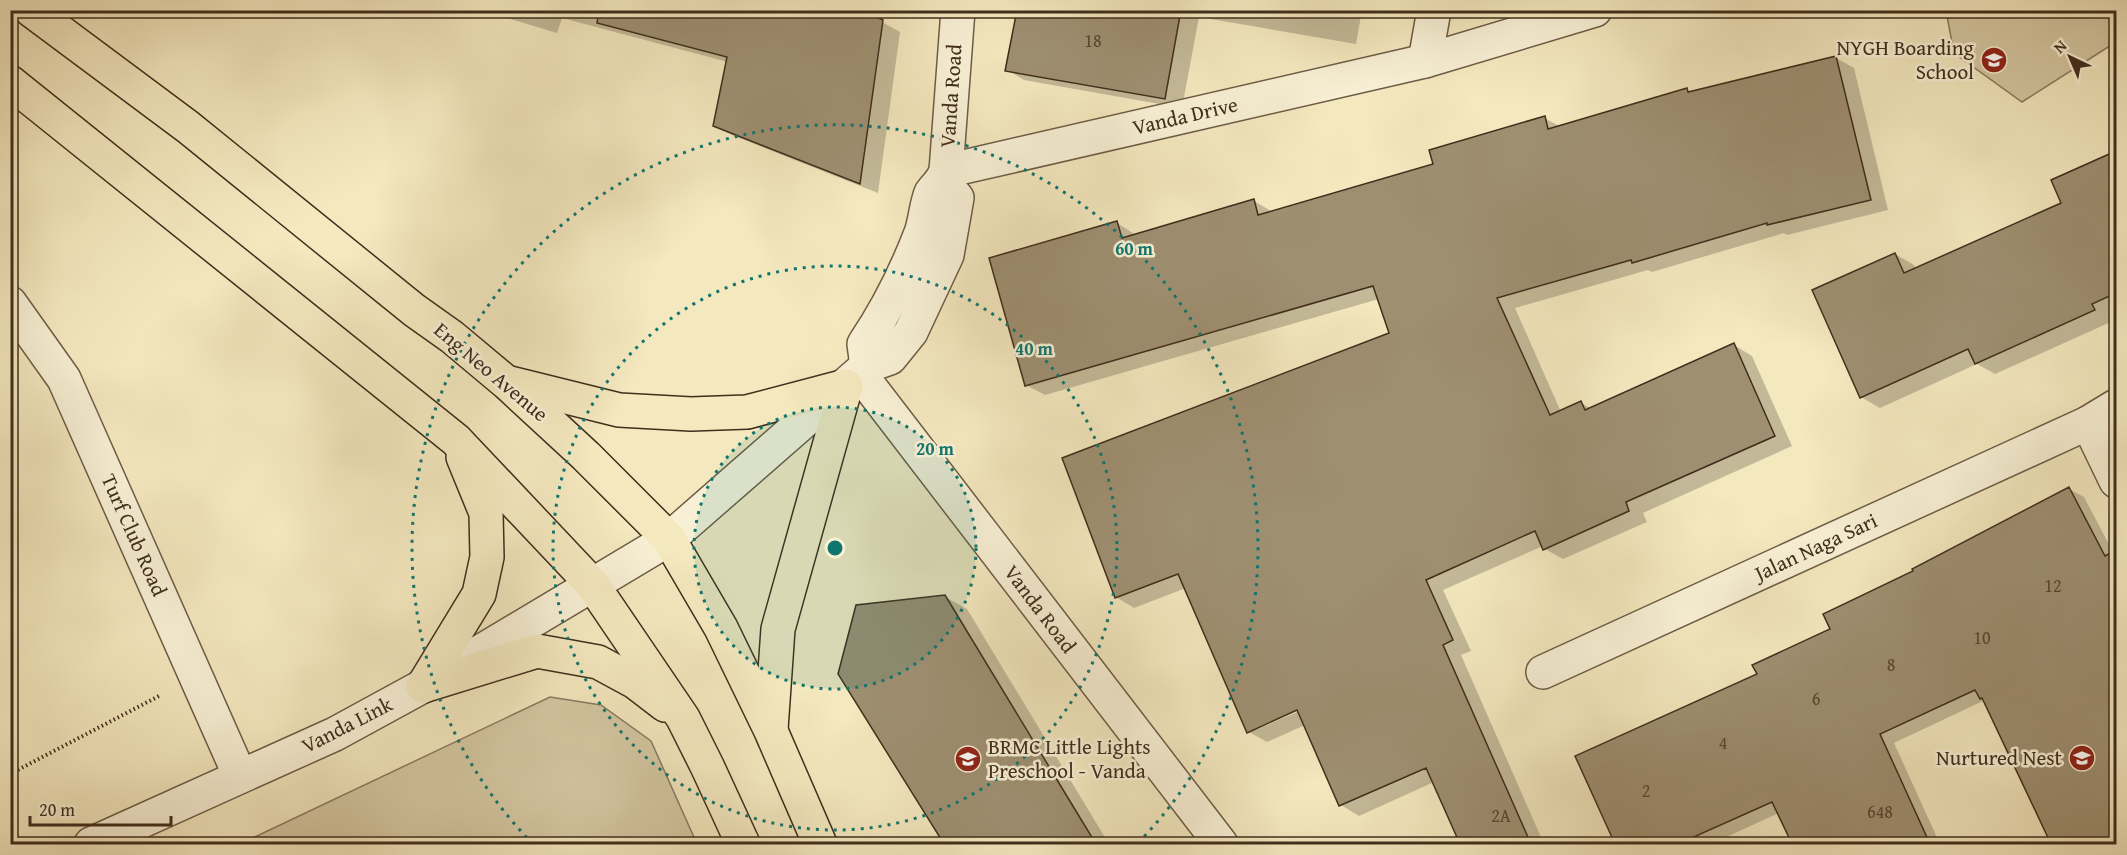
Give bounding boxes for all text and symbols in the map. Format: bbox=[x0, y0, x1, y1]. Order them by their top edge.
house number: 18 bbox=[1084, 27, 1102, 54]
north arrow bbox=[2040, 27, 2100, 87]
place label: NYGH Boarding School bbox=[1836, 32, 1975, 87]
text: N bbox=[2047, 34, 2072, 59]
street label: Vanda Road bbox=[931, 42, 970, 149]
school or university icon: NYGH Boarding School bbox=[1979, 45, 2009, 75]
street label: Vanda Drive bbox=[1129, 88, 1241, 143]
text: 60 m bbox=[1115, 235, 1154, 262]
street label: Eng Neo Avenue bbox=[427, 314, 555, 429]
text: 40 m bbox=[1015, 335, 1054, 362]
text: 20 m bbox=[916, 435, 955, 462]
street label: Turf Club Road bbox=[94, 469, 176, 602]
street label: Jalan Naga Sari bbox=[1747, 505, 1882, 590]
centre of rings bbox=[825, 538, 845, 558]
street label: Vanda Road bbox=[997, 558, 1085, 660]
house number: 12 bbox=[2044, 572, 2062, 599]
house number: 10 bbox=[1973, 624, 1991, 651]
house number: 8 bbox=[1887, 651, 1895, 678]
house number: 6 bbox=[1812, 685, 1820, 712]
street label: Vanda Link bbox=[296, 688, 398, 761]
house number: 4 bbox=[1719, 729, 1727, 756]
place label: BRMC Little Lights Preschool - Vanda bbox=[988, 731, 1151, 786]
place label: Nurtured Nest bbox=[1936, 742, 2063, 773]
school or university icon: Nurtured Nest bbox=[2067, 743, 2097, 773]
school or university icon: BRMC Little Lights Preschool - Vanda bbox=[953, 744, 983, 774]
house number: 2 bbox=[1642, 777, 1650, 804]
scale bar bbox=[30, 789, 171, 827]
text: 20 m bbox=[39, 796, 75, 823]
house number: 648 bbox=[1867, 798, 1893, 825]
house number: 2A bbox=[1491, 802, 1511, 829]

